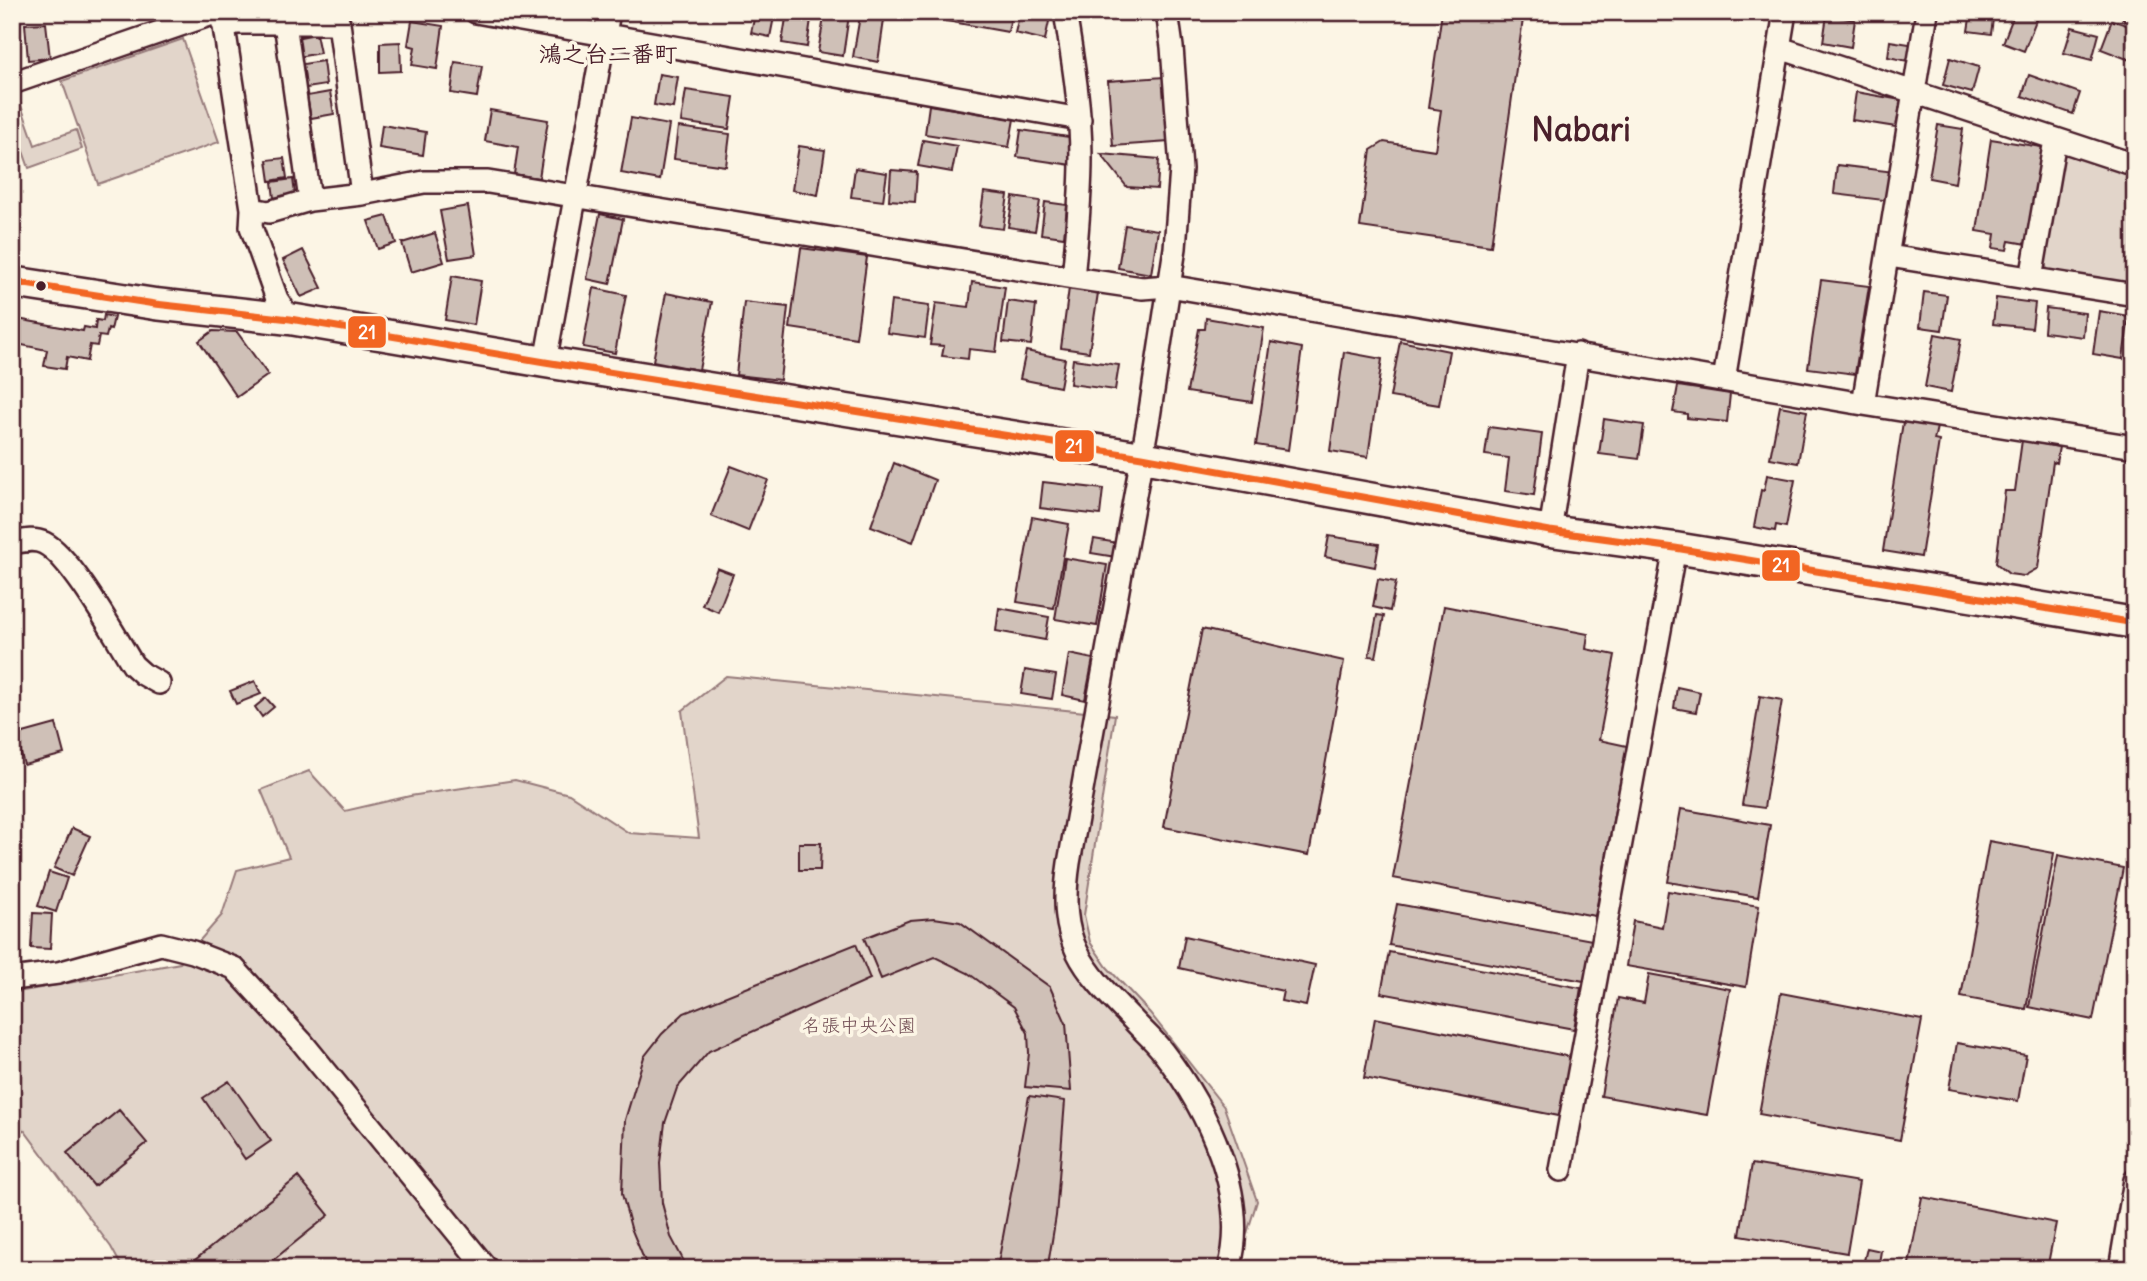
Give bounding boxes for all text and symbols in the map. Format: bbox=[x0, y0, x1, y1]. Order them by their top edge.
district label: 鴻之台二番町 bbox=[539, 39, 677, 68]
district label: Nabari bbox=[1531, 108, 1631, 150]
unlabelled marker bbox=[34, 279, 48, 293]
line badge: 21 bbox=[347, 315, 387, 349]
text: 21 bbox=[358, 320, 376, 344]
line badge: 21 bbox=[1054, 429, 1095, 463]
text: 21 bbox=[1065, 434, 1083, 458]
line badge: 21 bbox=[1761, 549, 1801, 582]
text: 21 bbox=[1772, 553, 1790, 577]
park label: 名張中央公園 bbox=[802, 1013, 916, 1037]

